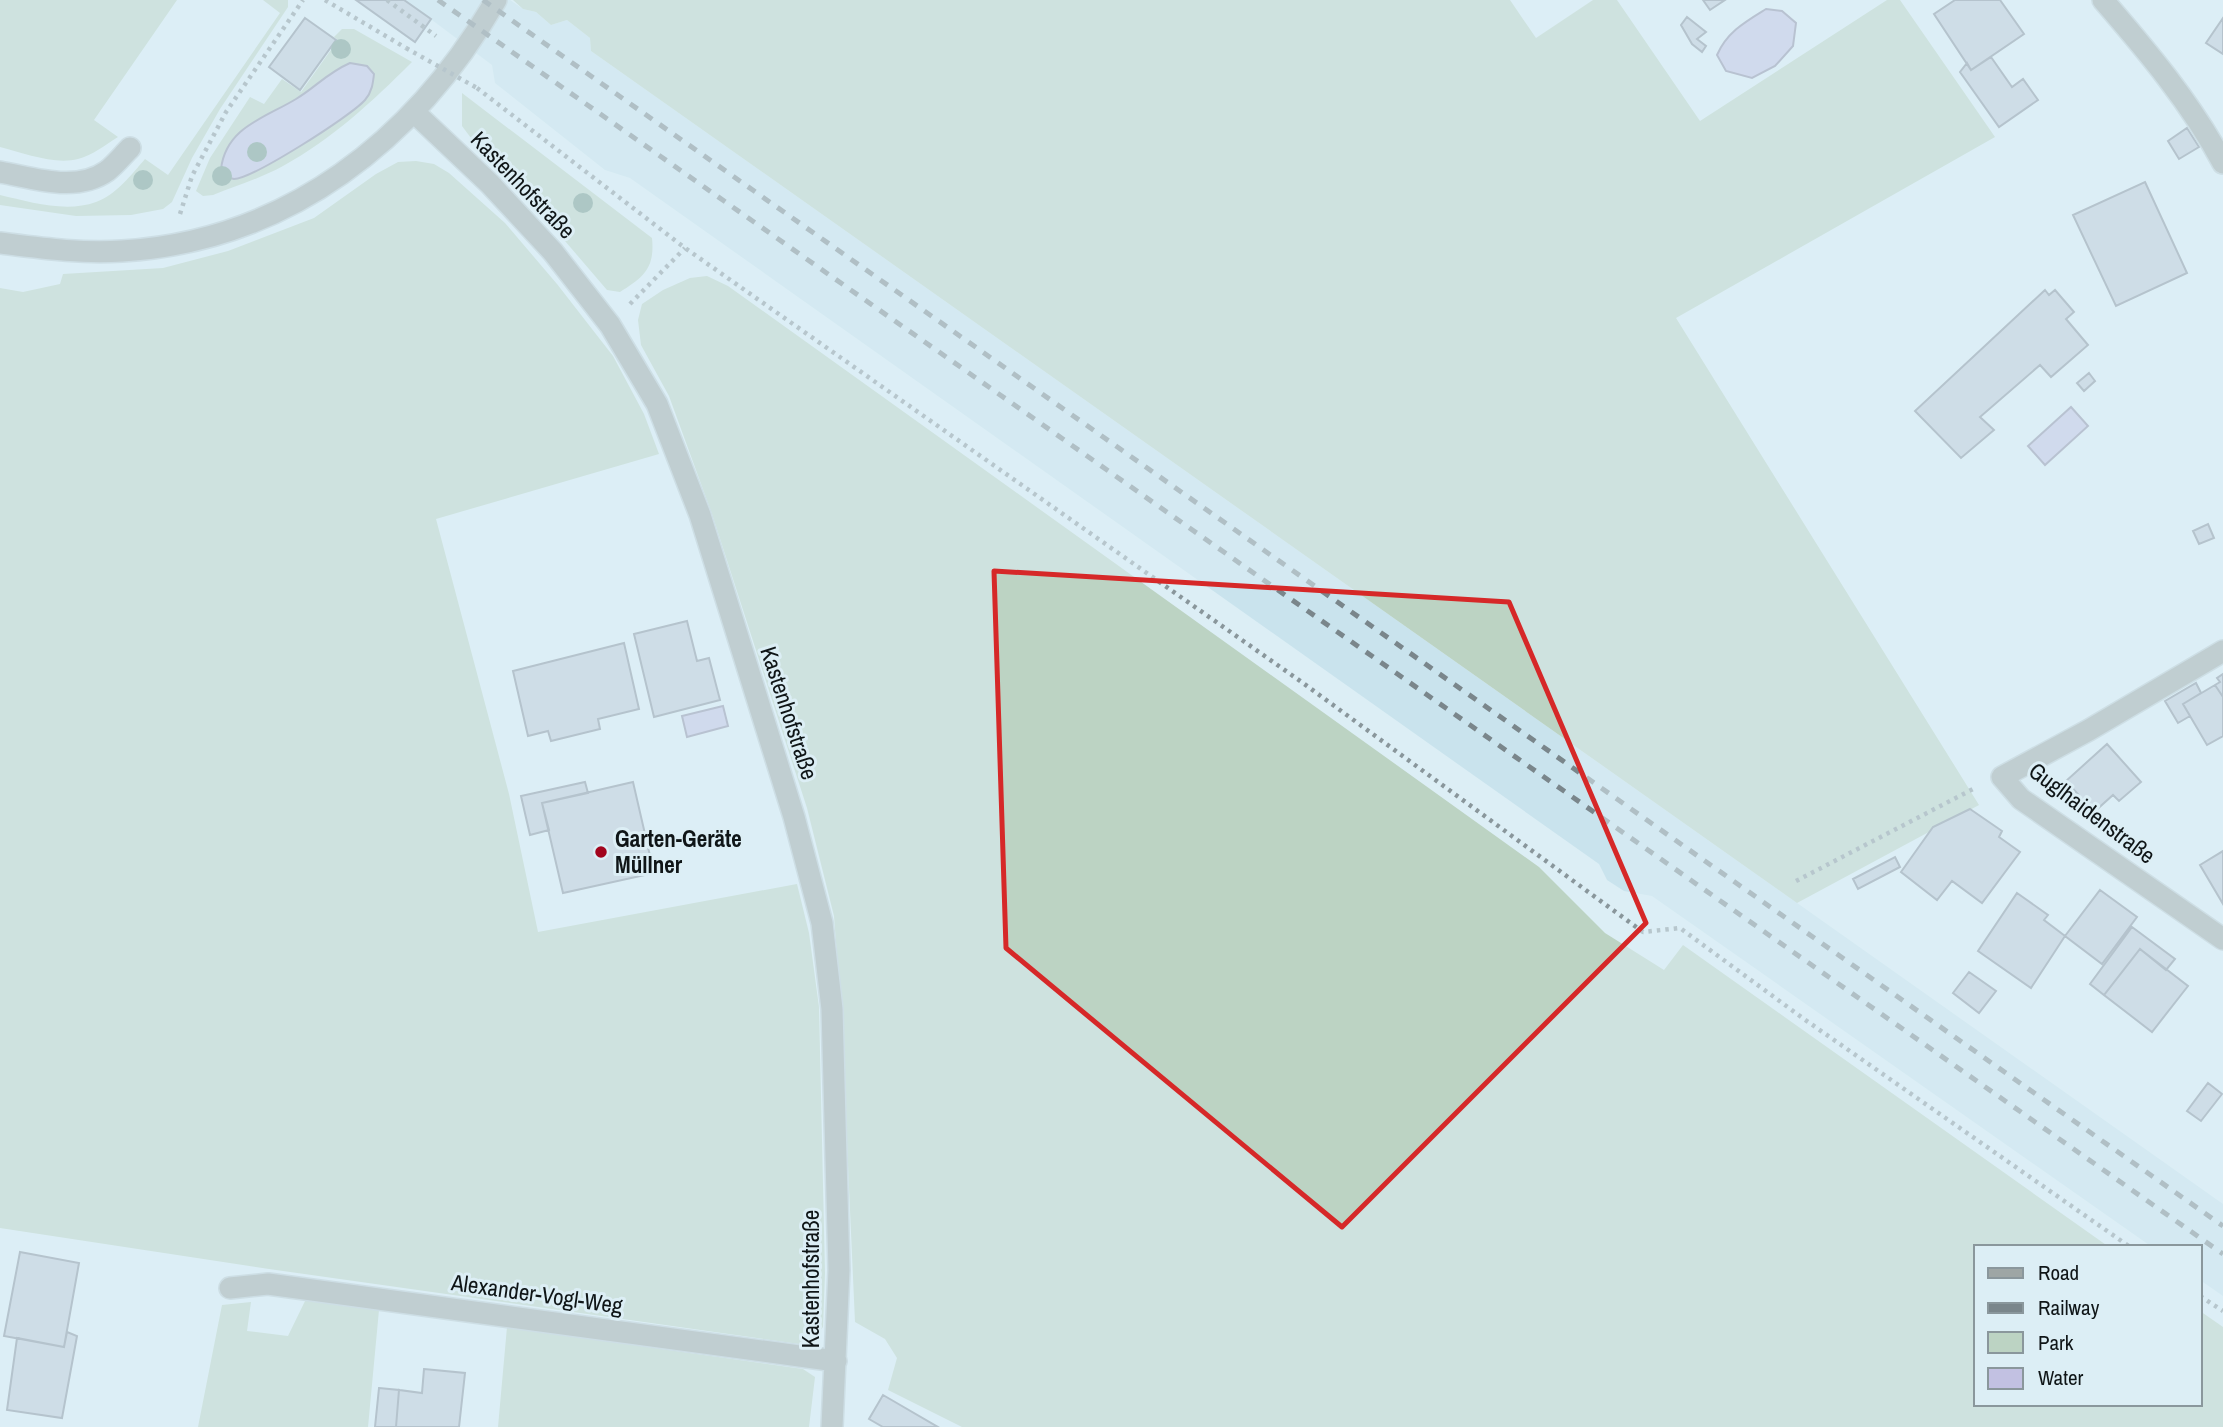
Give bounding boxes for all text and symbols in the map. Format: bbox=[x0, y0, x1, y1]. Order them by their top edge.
street label: Kastenhofstraße bbox=[464, 124, 583, 245]
street label: Kastenhofstraße bbox=[753, 642, 826, 783]
street label: Guglhaidenstraße bbox=[2023, 755, 2162, 870]
place label: Garten-Geräte Müllner bbox=[615, 823, 742, 880]
marker: Garten-Geräte Müllner bbox=[593, 844, 609, 860]
street label: Kastenhofstraße bbox=[795, 1210, 826, 1348]
legend bbox=[1974, 1245, 2202, 1406]
text: Road bbox=[2038, 1258, 2079, 1287]
street label: Alexander-Vogl-Weg bbox=[448, 1266, 625, 1321]
text: Railway bbox=[2038, 1293, 2100, 1322]
text: Park bbox=[2038, 1328, 2074, 1357]
text: Water bbox=[2038, 1363, 2084, 1392]

